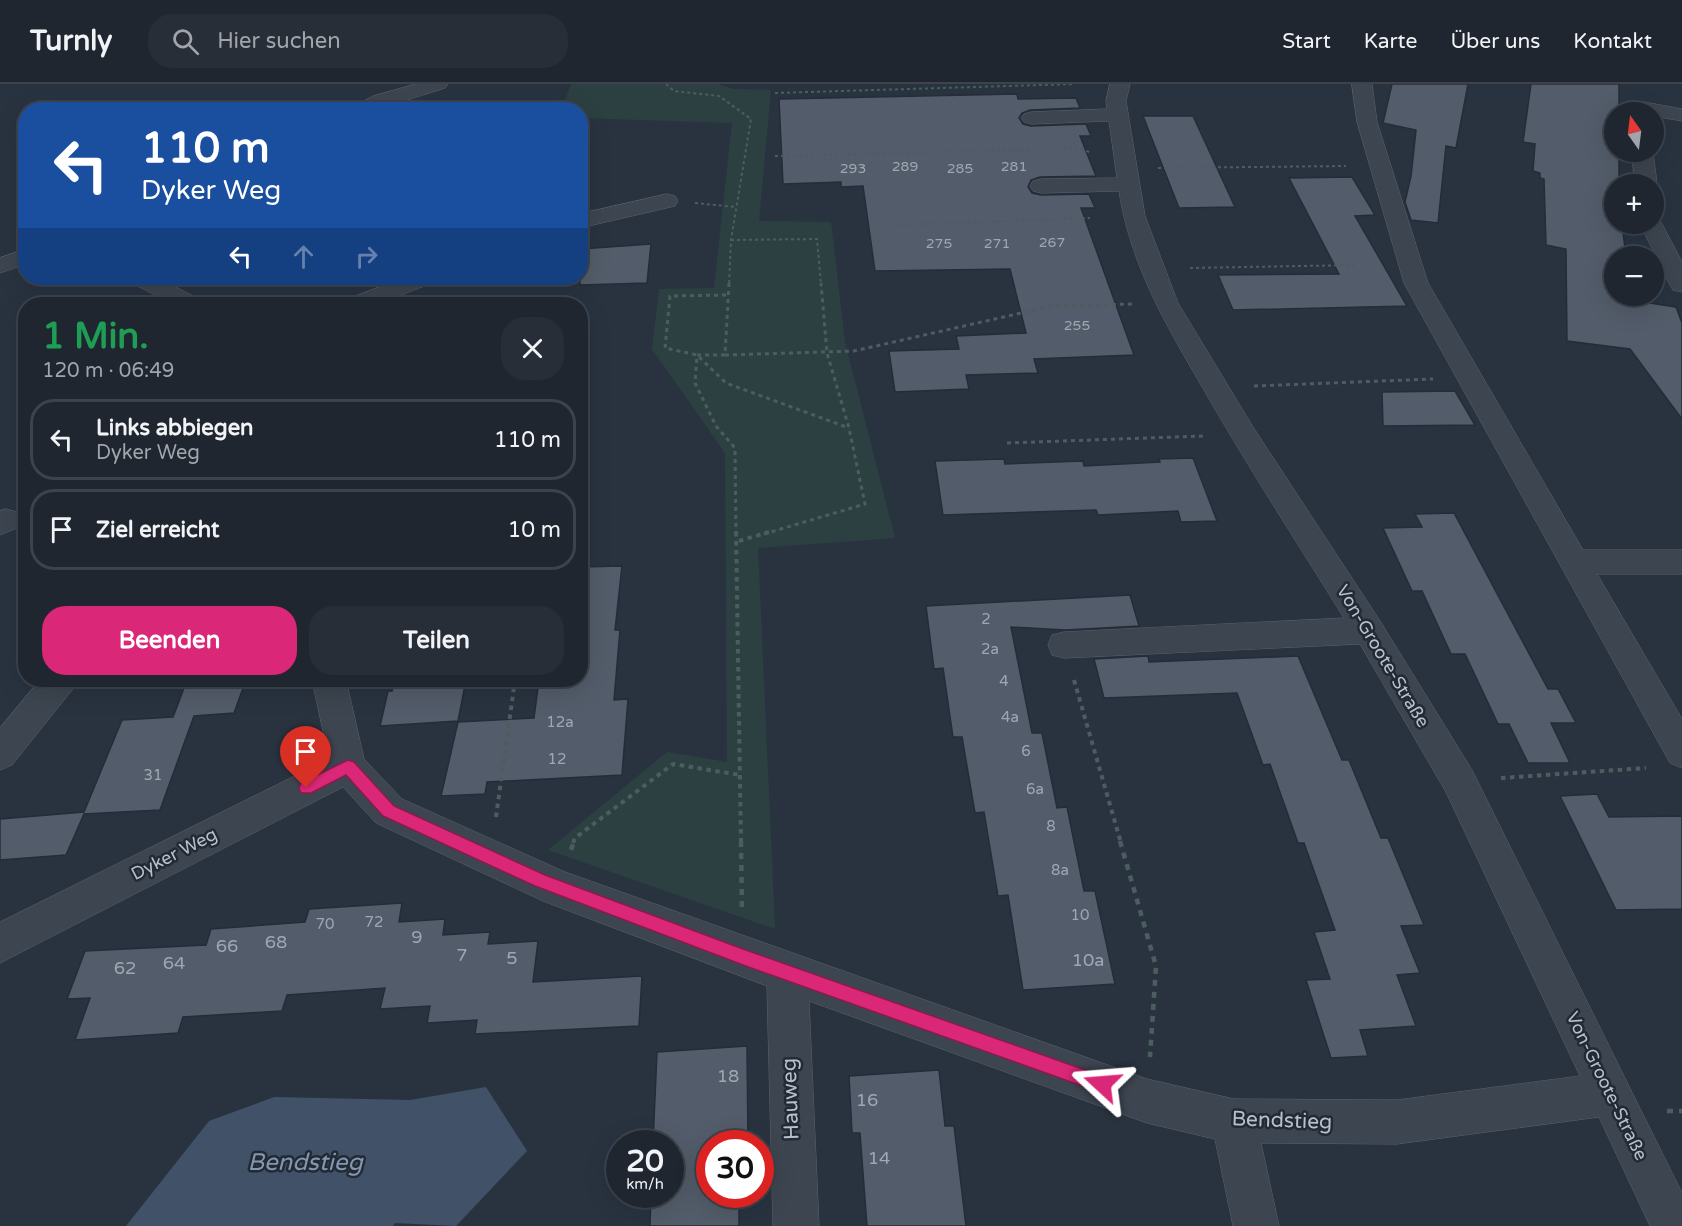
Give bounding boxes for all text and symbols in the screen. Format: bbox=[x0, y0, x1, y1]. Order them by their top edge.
search box bbox=[148, 14, 568, 68]
text: Turnly bbox=[30, 24, 112, 58]
icon: search bbox=[169, 25, 202, 58]
text: Hier suchen bbox=[217, 28, 341, 54]
text: Start bbox=[1282, 29, 1331, 54]
text: Karte bbox=[1364, 29, 1417, 54]
text: Über uns bbox=[1450, 29, 1540, 54]
text: Kontakt bbox=[1573, 29, 1652, 54]
north arrow bbox=[1604, 102, 1664, 162]
map controls bbox=[1604, 102, 1664, 306]
text: 110 m bbox=[141, 123, 270, 174]
icon: left bbox=[42, 126, 120, 204]
house number: 289 bbox=[892, 158, 918, 175]
house number: 281 bbox=[1001, 158, 1027, 175]
house number: 293 bbox=[840, 160, 866, 177]
house number: 285 bbox=[947, 160, 973, 177]
text: Dyker Weg bbox=[141, 174, 281, 207]
button: + bbox=[1604, 174, 1664, 234]
house number: 267 bbox=[1039, 234, 1065, 251]
house number: 275 bbox=[926, 235, 952, 252]
house number: 271 bbox=[984, 235, 1010, 252]
icon: left bbox=[224, 240, 257, 273]
icon: ahead bbox=[287, 240, 320, 273]
icon: right bbox=[350, 240, 383, 273]
button: − bbox=[1604, 246, 1664, 306]
text: 1 Min. bbox=[42, 315, 149, 358]
button: close bbox=[501, 317, 564, 380]
house number: 255 bbox=[1064, 317, 1090, 334]
text: 120 m · 06:49 bbox=[42, 359, 174, 383]
text: Links abbiegen bbox=[96, 415, 254, 441]
icon: left bbox=[45, 423, 78, 456]
text: 110 m bbox=[494, 427, 561, 453]
text: Dyker Weg bbox=[96, 441, 200, 465]
icon: arrive bbox=[45, 513, 78, 546]
text: Ziel erreicht bbox=[96, 517, 219, 543]
text: 10 m bbox=[507, 517, 561, 543]
street label: Von-Groote-Straße bbox=[1332, 581, 1434, 731]
button: Beenden bbox=[42, 606, 297, 675]
button: Teilen bbox=[309, 606, 564, 675]
house number: 2 bbox=[981, 610, 991, 628]
house number: 2a bbox=[981, 640, 999, 658]
house number: 4 bbox=[999, 672, 1009, 690]
house number: 4a bbox=[1001, 708, 1019, 726]
house number: 12a bbox=[546, 713, 574, 731]
pin bbox=[280, 726, 331, 788]
icon: arrive bbox=[289, 735, 322, 768]
house number: 6 bbox=[1021, 742, 1031, 760]
house number: 12 bbox=[548, 750, 566, 768]
house number: 31 bbox=[144, 766, 162, 784]
house number: 6a bbox=[1026, 780, 1044, 798]
house number: 8 bbox=[1046, 817, 1056, 835]
street label: Dyker Weg bbox=[127, 823, 221, 885]
house number: 8a bbox=[1051, 861, 1069, 879]
house number: 10 bbox=[1071, 906, 1089, 924]
house number: 72 bbox=[365, 913, 383, 931]
house number: 70 bbox=[316, 915, 334, 933]
house number: 9 bbox=[411, 926, 423, 948]
house number: 68 bbox=[265, 931, 287, 953]
house number: 66 bbox=[216, 935, 238, 957]
house number: 7 bbox=[456, 944, 468, 966]
house number: 5 bbox=[506, 947, 518, 969]
house number: 10a bbox=[1072, 949, 1104, 971]
house number: 64 bbox=[163, 952, 185, 974]
house number: 62 bbox=[114, 957, 136, 979]
street label: Von-Groote-Straße bbox=[1562, 1008, 1652, 1164]
position arrow bbox=[1070, 1052, 1134, 1116]
street label: Hauweg bbox=[777, 1058, 804, 1140]
house number: 18 bbox=[717, 1065, 739, 1087]
house number: 16 bbox=[856, 1089, 878, 1111]
street label: Bendstieg bbox=[1231, 1106, 1333, 1135]
speed limit sign: 30 bbox=[696, 1130, 774, 1208]
text: 20 bbox=[626, 1143, 664, 1180]
house number: 14 bbox=[868, 1147, 890, 1169]
water label: Bendstieg bbox=[247, 1148, 364, 1177]
text: km/h bbox=[626, 1175, 664, 1193]

